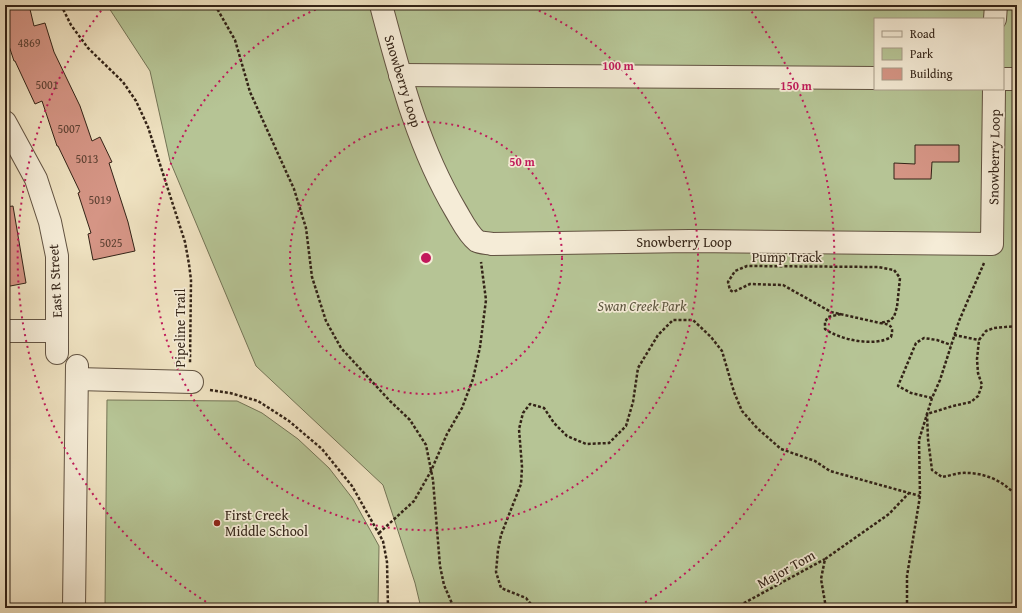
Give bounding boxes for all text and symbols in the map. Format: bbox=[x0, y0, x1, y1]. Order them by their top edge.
legend bbox=[874, 18, 1004, 90]
text: Road bbox=[910, 25, 936, 42]
street label: Snowberry Loop bbox=[379, 32, 427, 130]
house number: 4869 bbox=[17, 34, 41, 51]
text: Park bbox=[910, 45, 934, 62]
text: 100 m bbox=[602, 57, 635, 74]
text: Building bbox=[910, 65, 953, 82]
house number: 5001 bbox=[35, 76, 59, 93]
text: 150 m bbox=[780, 77, 813, 94]
street label: Snowberry Loop bbox=[983, 109, 1005, 205]
house number: 5007 bbox=[57, 120, 81, 137]
house number: 5013 bbox=[75, 150, 99, 167]
text: 50 m bbox=[509, 153, 535, 170]
house number: 5019 bbox=[88, 191, 112, 208]
street label: Snowberry Loop bbox=[636, 232, 732, 252]
house number: 5025 bbox=[99, 234, 123, 251]
street label: East R Street bbox=[43, 244, 67, 318]
street label: Pump Track bbox=[752, 247, 823, 267]
centre of rings bbox=[419, 251, 433, 265]
street label: Pipeline Trail bbox=[170, 288, 190, 367]
park label: Swan Creek Park bbox=[598, 296, 687, 316]
place label: First Creek Middle School bbox=[225, 505, 308, 541]
marker: First Creek Middle School bbox=[212, 518, 222, 528]
street label: Major Tom bbox=[753, 545, 819, 593]

